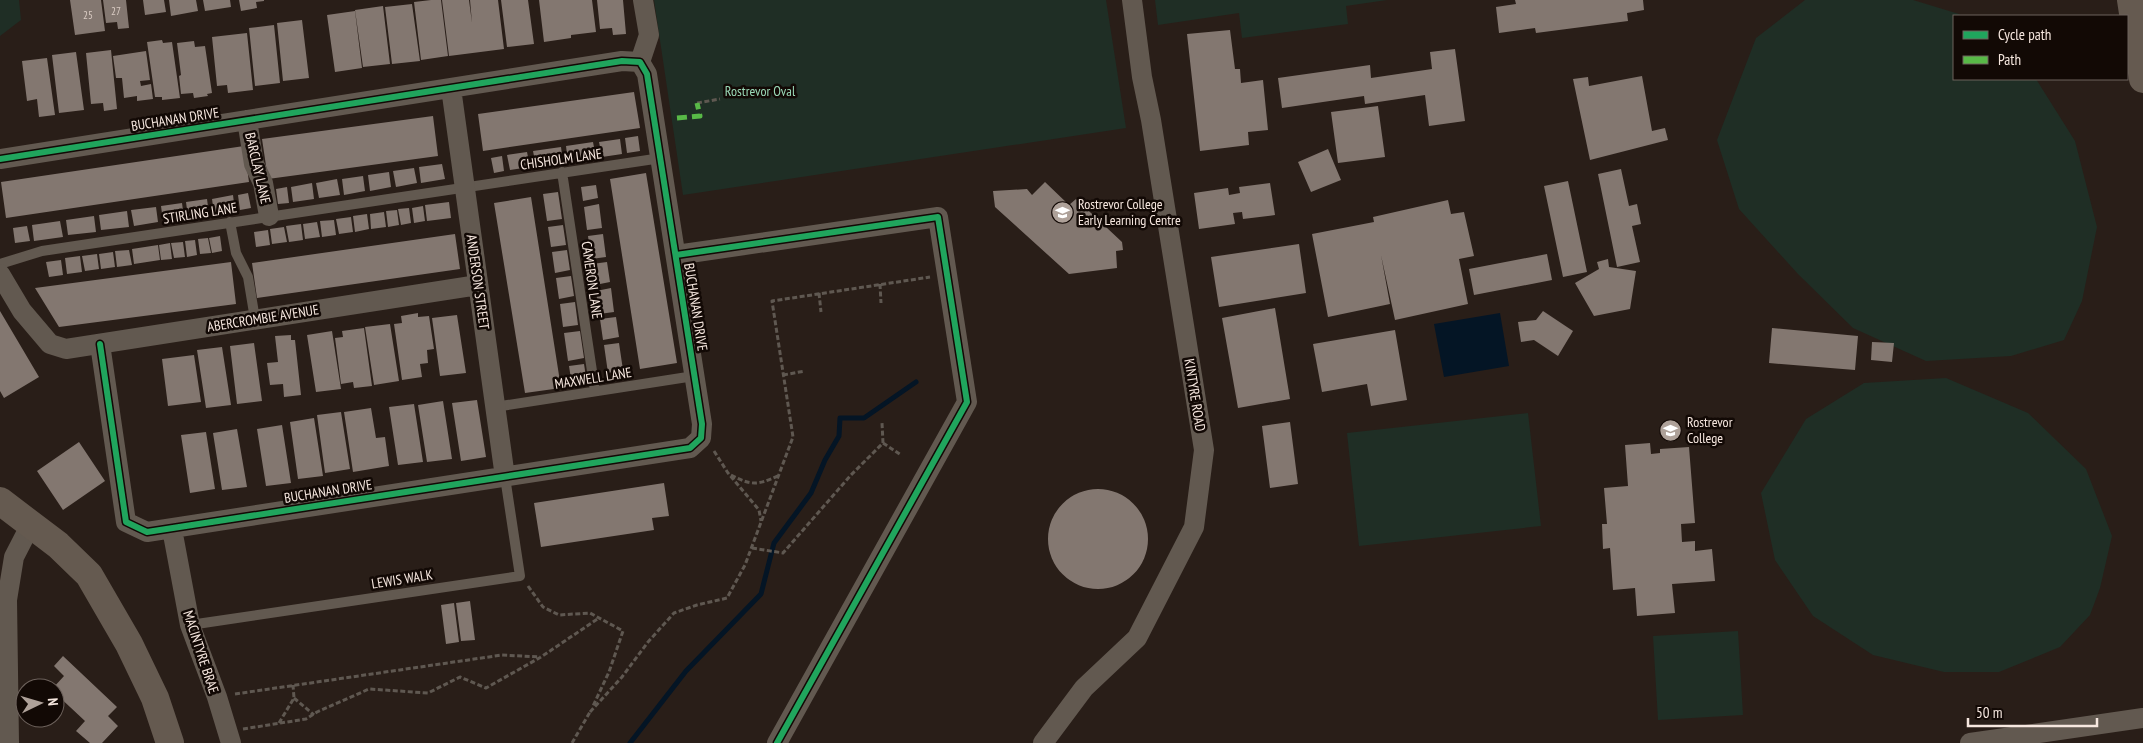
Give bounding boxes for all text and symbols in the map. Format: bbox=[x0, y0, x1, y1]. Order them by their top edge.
house number: 27 bbox=[111, 4, 121, 18]
house number: 25 bbox=[83, 8, 93, 22]
legend bbox=[1953, 15, 2128, 80]
text: Cycle path bbox=[1998, 25, 2051, 44]
text: Path bbox=[1998, 50, 2021, 69]
park label: Rostrevor Oval bbox=[725, 82, 796, 100]
street label: BUCHANAN DRIVE bbox=[130, 103, 220, 135]
street label: BARCLAY LANE bbox=[241, 131, 275, 205]
street label: CHISHOLM LANE bbox=[519, 144, 603, 174]
place label: Rostrevor College Early Learning Centre bbox=[1078, 195, 1181, 229]
street label: STIRLING LANE bbox=[162, 198, 238, 228]
school or university icon: Rostrevor College Early Learning Centre bbox=[1050, 200, 1074, 224]
street label: ANDERSON STREET bbox=[462, 233, 494, 331]
street label: CAMERON LANE bbox=[578, 240, 606, 320]
street label: BUCHANAN DRIVE bbox=[680, 262, 712, 352]
street label: ABERCROMBIE AVENUE bbox=[206, 300, 320, 336]
street label: KINTYRE ROAD bbox=[1180, 357, 1210, 433]
street label: MAXWELL LANE bbox=[553, 363, 633, 393]
place label: Rostrevor College bbox=[1687, 413, 1733, 447]
school or university icon: Rostrevor College bbox=[1659, 418, 1683, 442]
street label: BUCHANAN DRIVE bbox=[283, 475, 373, 507]
street label: LEWIS WALK bbox=[370, 565, 434, 593]
street label: MACINTYRE BRAE bbox=[179, 608, 223, 696]
north arrow bbox=[15, 678, 65, 728]
scale bar bbox=[1968, 696, 2097, 728]
text: N bbox=[44, 697, 62, 706]
text: 50 m bbox=[1976, 703, 2002, 722]

